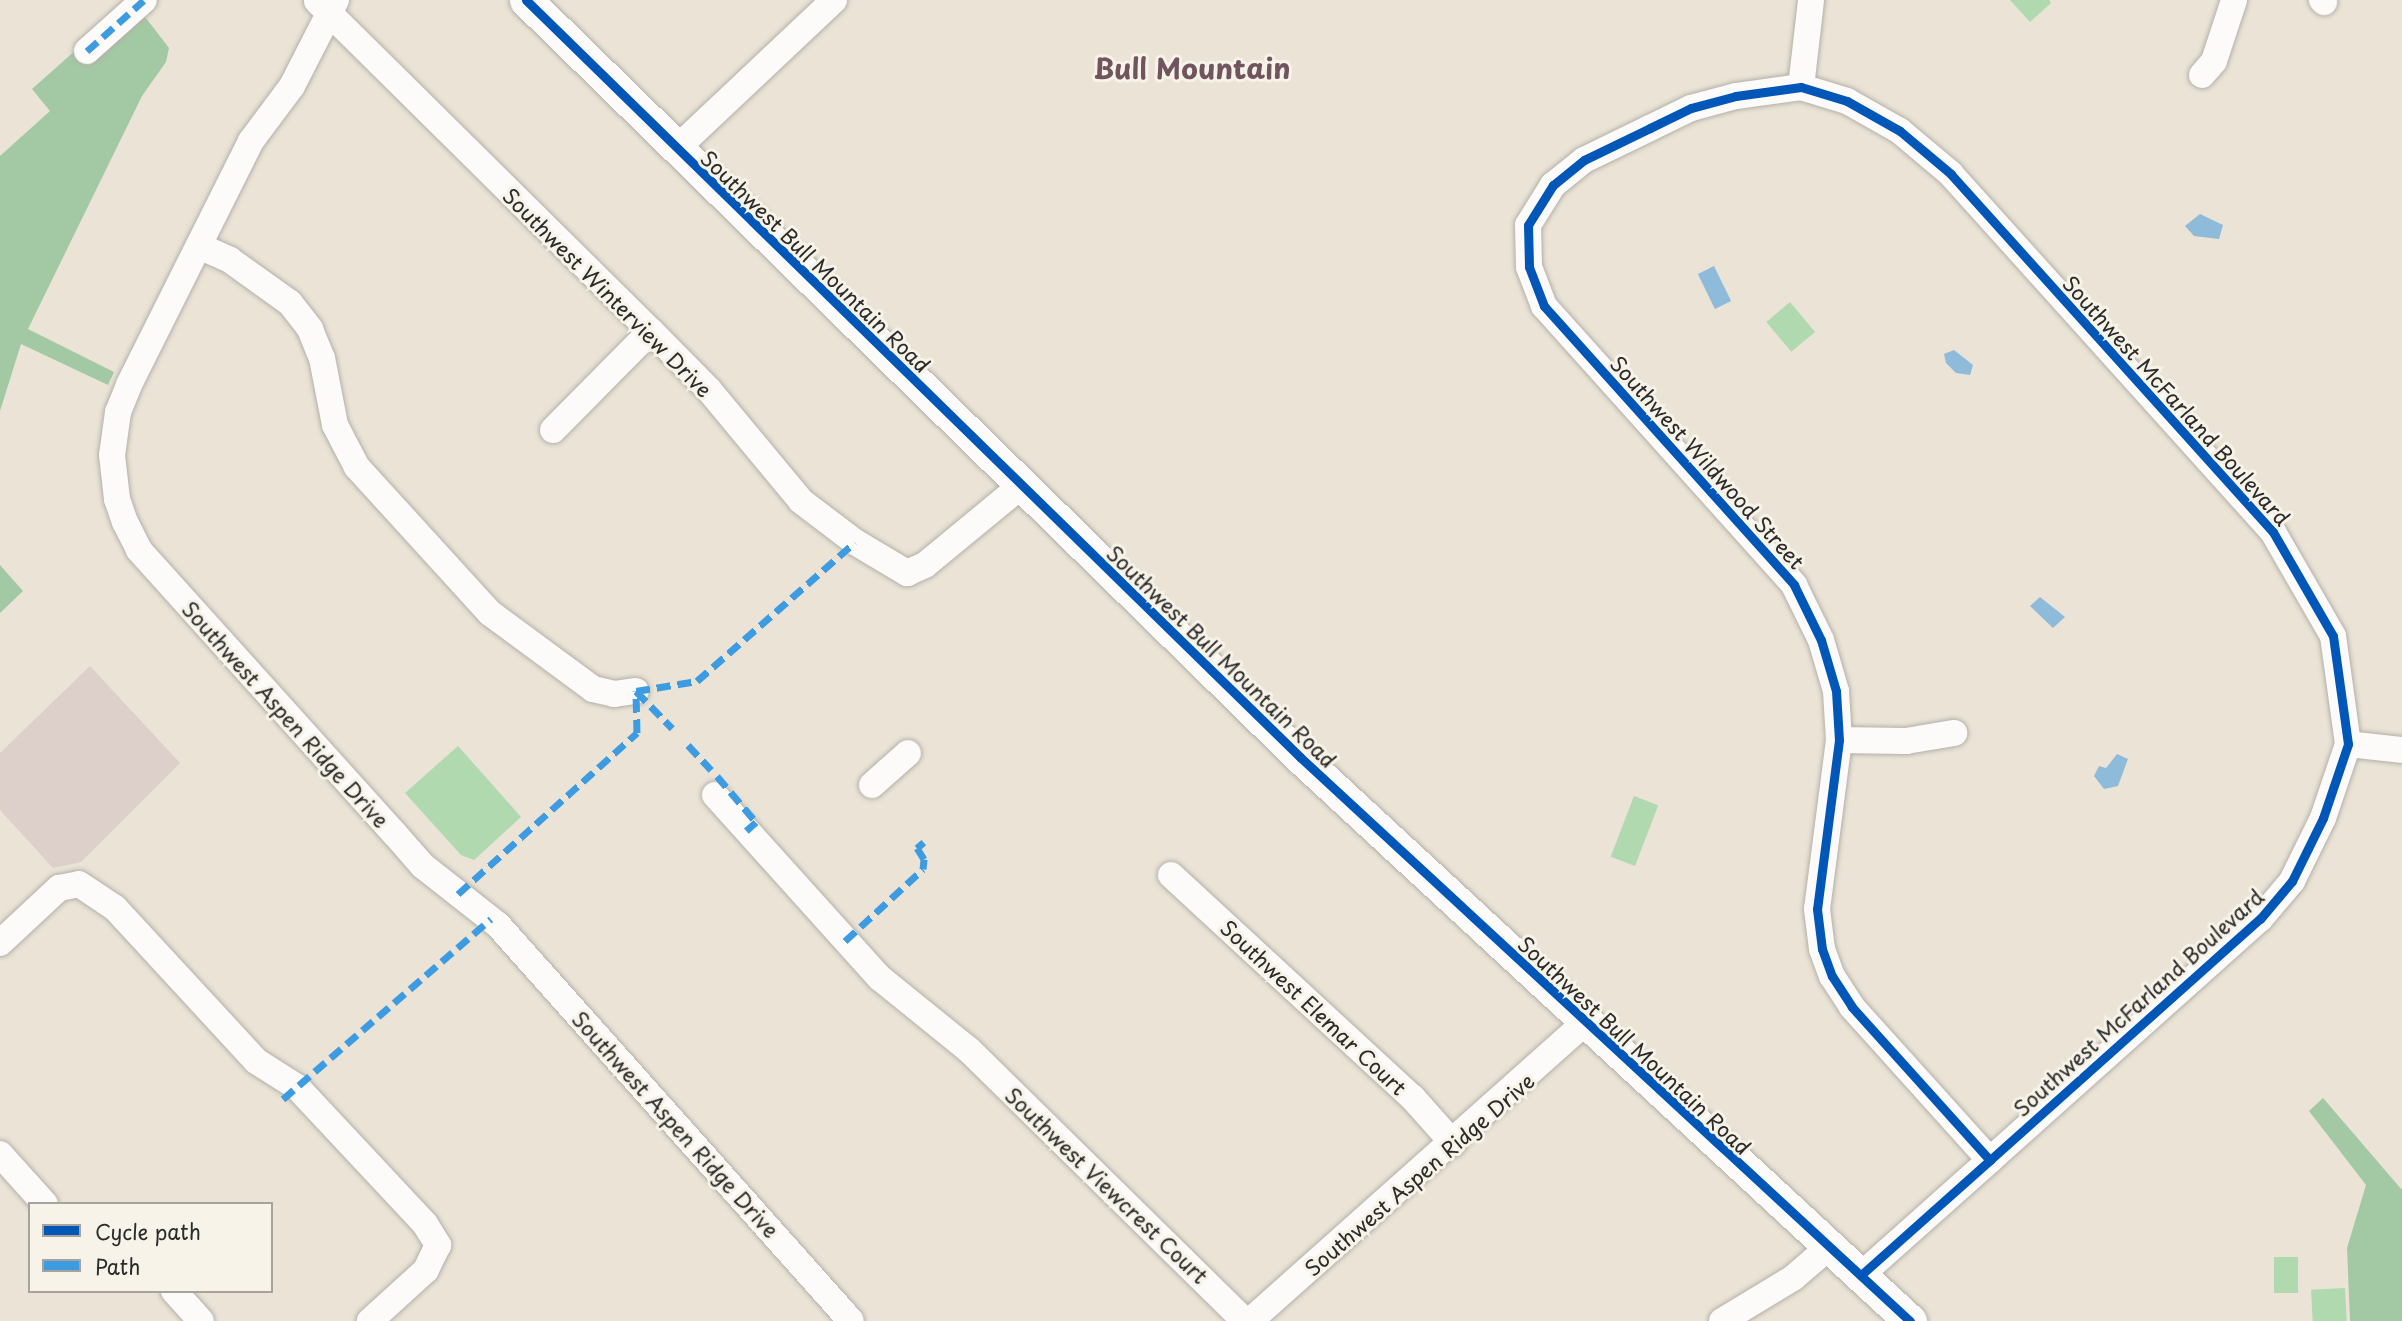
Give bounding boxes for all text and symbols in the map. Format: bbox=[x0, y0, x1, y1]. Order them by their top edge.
district label: Bull Mountain bbox=[1093, 51, 1291, 85]
street label: Southwest Bull Mountain Road bbox=[696, 144, 936, 378]
street label: Southwest Winterview Drive bbox=[499, 183, 717, 401]
street label: Southwest McFarland Boulevard bbox=[2058, 270, 2296, 530]
street label: Southwest Wildwood Street bbox=[1606, 350, 1810, 574]
street label: Southwest Bull Mountain Road bbox=[1102, 539, 1342, 773]
street label: Southwest Aspen Ridge Drive bbox=[177, 595, 395, 833]
street label: Southwest McFarland Boulevard bbox=[2008, 883, 2268, 1121]
street label: Southwest Elemar Court bbox=[1216, 914, 1412, 1100]
street label: Southwest Bull Mountain Road bbox=[1513, 930, 1757, 1160]
street label: Southwest Aspen Ridge Drive bbox=[567, 1005, 785, 1243]
street label: Southwest Aspen Ridge Drive bbox=[1299, 1067, 1539, 1281]
street label: Southwest Viewcrest Court bbox=[1000, 1081, 1214, 1289]
legend bbox=[28, 1202, 273, 1293]
text: Cycle path bbox=[95, 1215, 201, 1247]
text: Path bbox=[95, 1250, 140, 1282]

